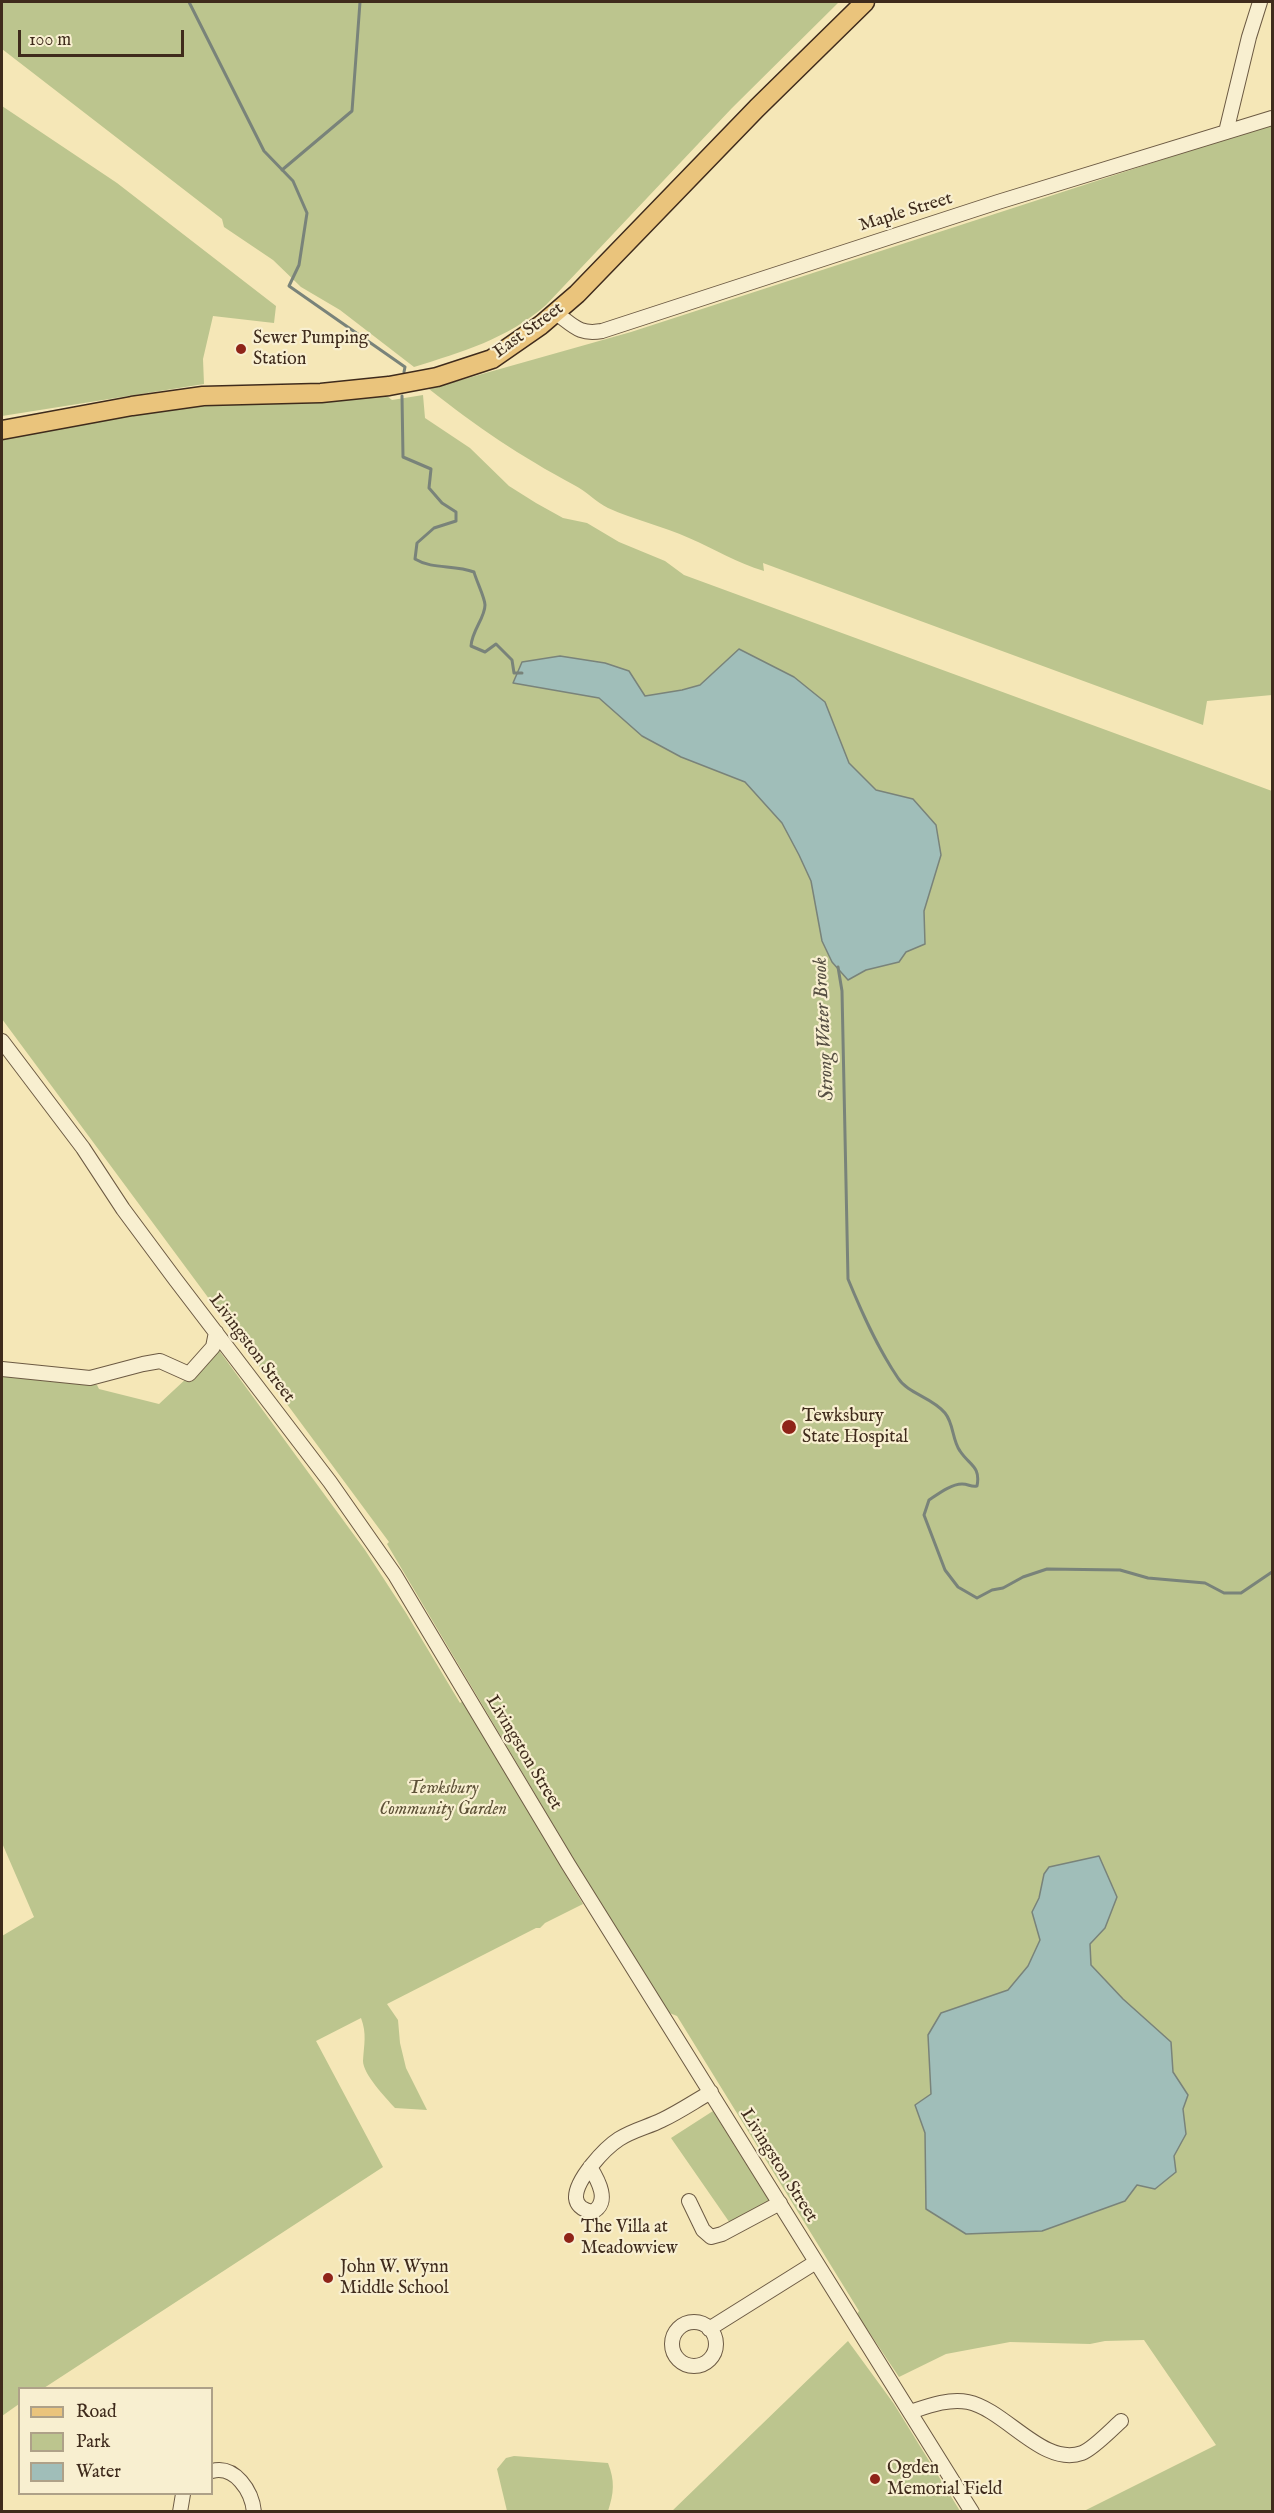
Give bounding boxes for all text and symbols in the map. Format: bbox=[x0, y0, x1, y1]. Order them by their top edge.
scale bar bbox=[21, 18, 188, 56]
text: 100 m bbox=[29, 29, 71, 52]
street label: Maple Street bbox=[857, 189, 955, 237]
street label: East Street bbox=[490, 298, 568, 364]
place label: Sewer Pumping Station bbox=[253, 328, 369, 370]
marker: Sewer Pumping Station bbox=[234, 342, 248, 356]
water label: Strong Water Brook bbox=[809, 957, 841, 1101]
street label: Livingston Street bbox=[203, 1291, 299, 1407]
place label: Tewksbury State Hospital bbox=[802, 1406, 908, 1448]
marker: Tewksbury State Hospital bbox=[780, 1418, 798, 1436]
street label: Livingston Street bbox=[480, 1692, 566, 1814]
park label: Tewksbury Community Garden bbox=[379, 1778, 507, 1820]
street label: Livingston Street bbox=[734, 2105, 822, 2227]
place label: The Villa at Meadowview bbox=[581, 2217, 678, 2260]
marker: The Villa at Meadowview bbox=[562, 2231, 576, 2245]
place label: John W. Wynn Middle School bbox=[340, 2257, 449, 2300]
marker: John W. Wynn Middle School bbox=[321, 2271, 335, 2285]
legend bbox=[18, 2387, 213, 2495]
text: Road bbox=[76, 2401, 117, 2424]
text: Park bbox=[76, 2431, 110, 2454]
place label: Ogden Memorial Field bbox=[887, 2458, 1002, 2500]
text: Water bbox=[76, 2461, 121, 2484]
marker: Ogden Memorial Field bbox=[868, 2472, 882, 2486]

